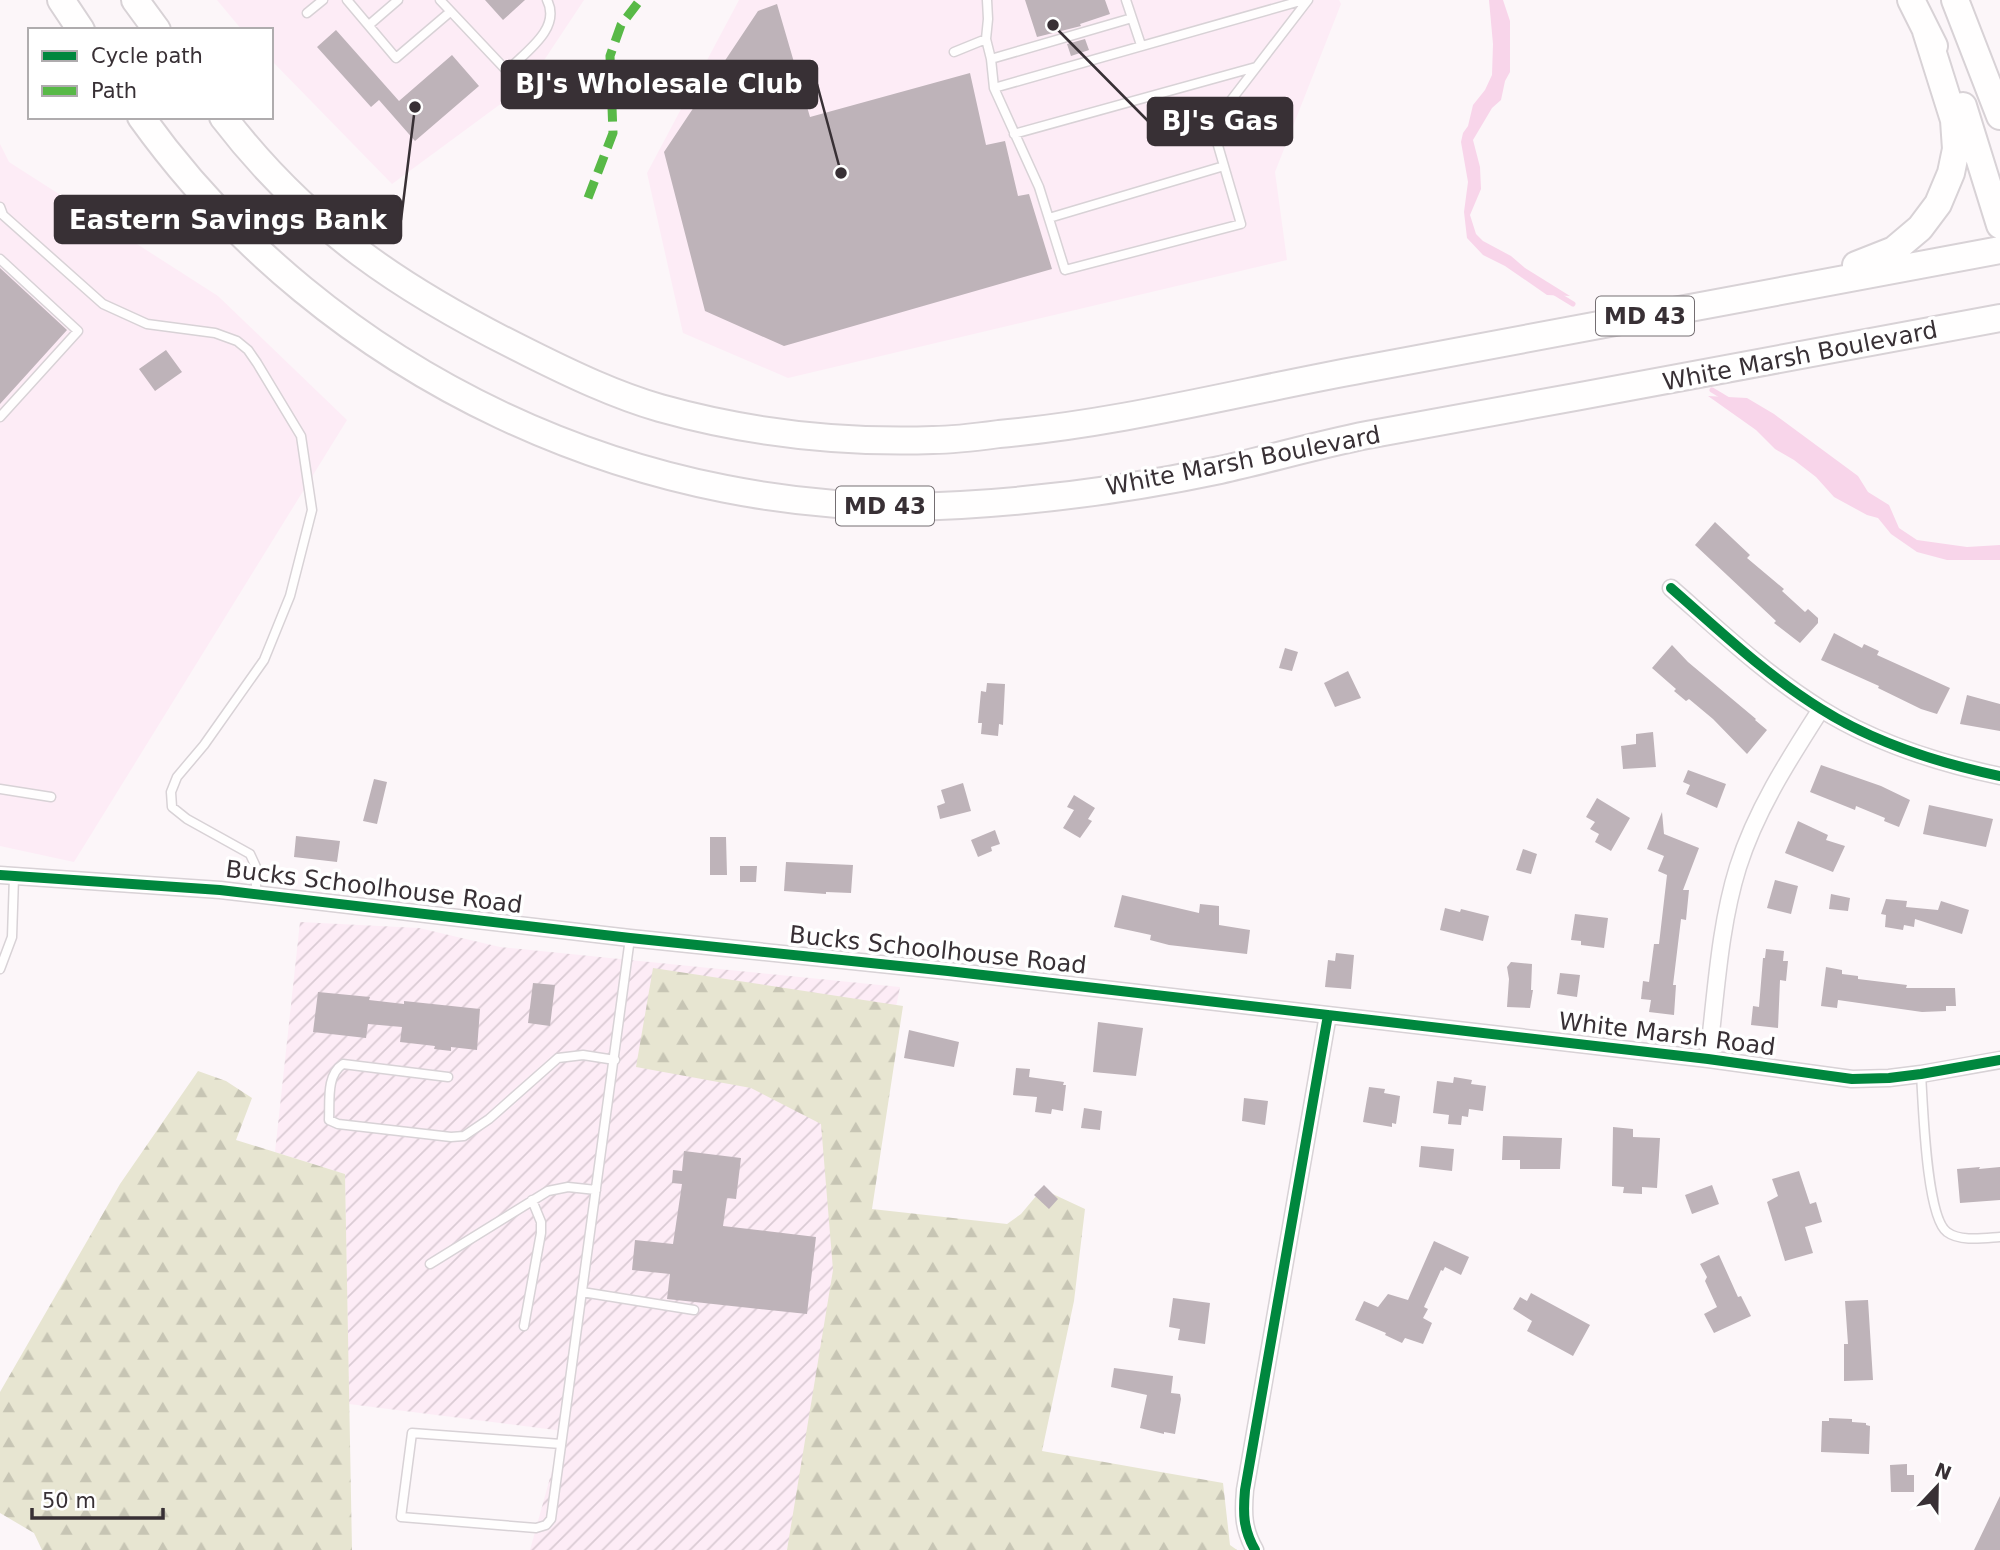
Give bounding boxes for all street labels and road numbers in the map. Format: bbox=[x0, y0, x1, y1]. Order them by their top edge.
road number: MD 43 bbox=[1596, 296, 1694, 336]
street label: White Marsh Boulevard bbox=[1660, 316, 1940, 396]
street label: White Marsh Boulevard bbox=[1103, 421, 1383, 501]
road number: MD 43 bbox=[836, 486, 934, 526]
street label: Bucks Schoolhouse Road bbox=[224, 855, 524, 919]
street label: Bucks Schoolhouse Road bbox=[788, 920, 1088, 980]
street label: White Marsh Road bbox=[1557, 1007, 1777, 1061]

